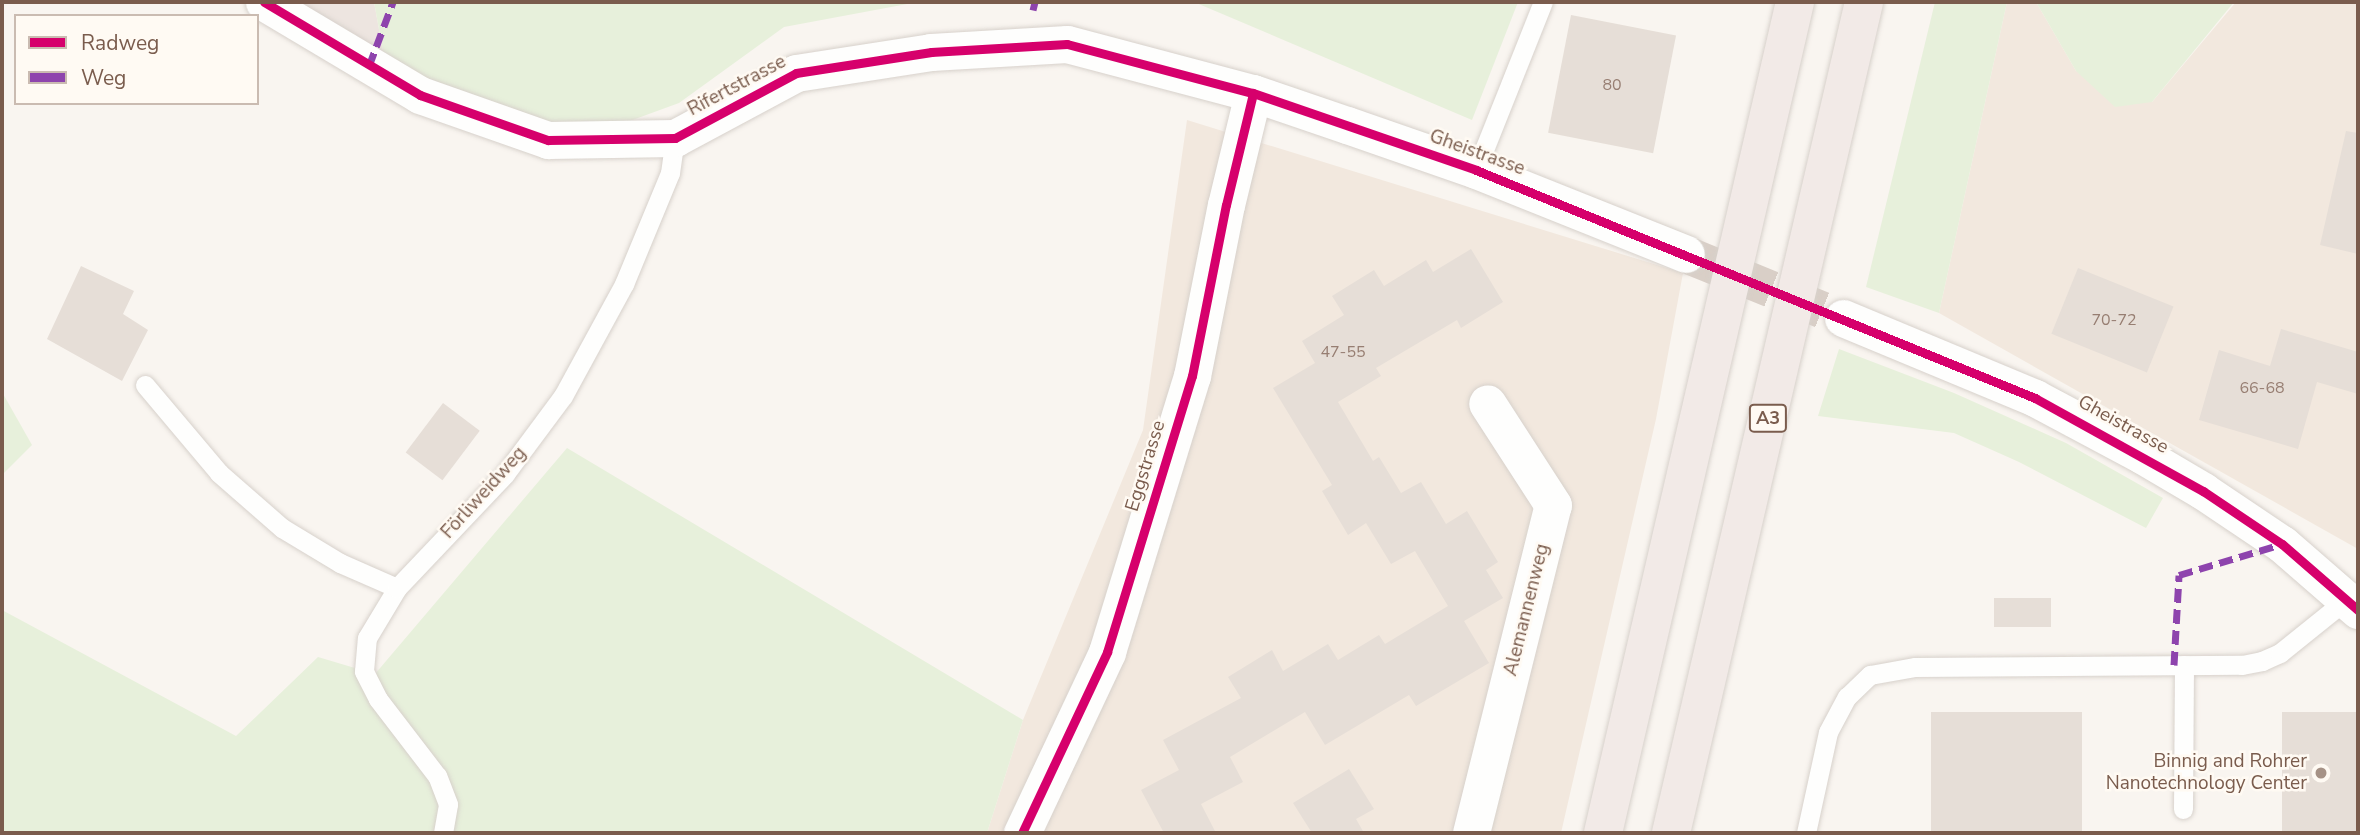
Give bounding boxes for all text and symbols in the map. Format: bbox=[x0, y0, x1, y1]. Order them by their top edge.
legend bbox=[14, 14, 259, 105]
text: Radweg bbox=[81, 29, 159, 57]
street label: Rifertstrasse bbox=[684, 51, 790, 121]
text: Weg bbox=[81, 64, 126, 92]
house number: 80 bbox=[1602, 75, 1622, 95]
street label: Gheistrasse bbox=[1426, 125, 1528, 181]
house number: 70-72 bbox=[2091, 310, 2137, 330]
house number: 47-55 bbox=[1320, 342, 1366, 362]
house number: 66-68 bbox=[2239, 378, 2285, 398]
street label: Gheistrasse bbox=[2074, 391, 2172, 459]
road number: A3 bbox=[1749, 404, 1787, 432]
street label: Eggstrasse bbox=[1121, 418, 1171, 514]
street label: Förliweidweg bbox=[437, 442, 531, 544]
street label: Alemannenweg bbox=[1500, 542, 1554, 678]
place label: Binnig and Rohrer Nanotechnology Center bbox=[2106, 751, 2307, 795]
marker: Binnig and Rohrer Nanotechnology Center bbox=[2313, 765, 2329, 781]

